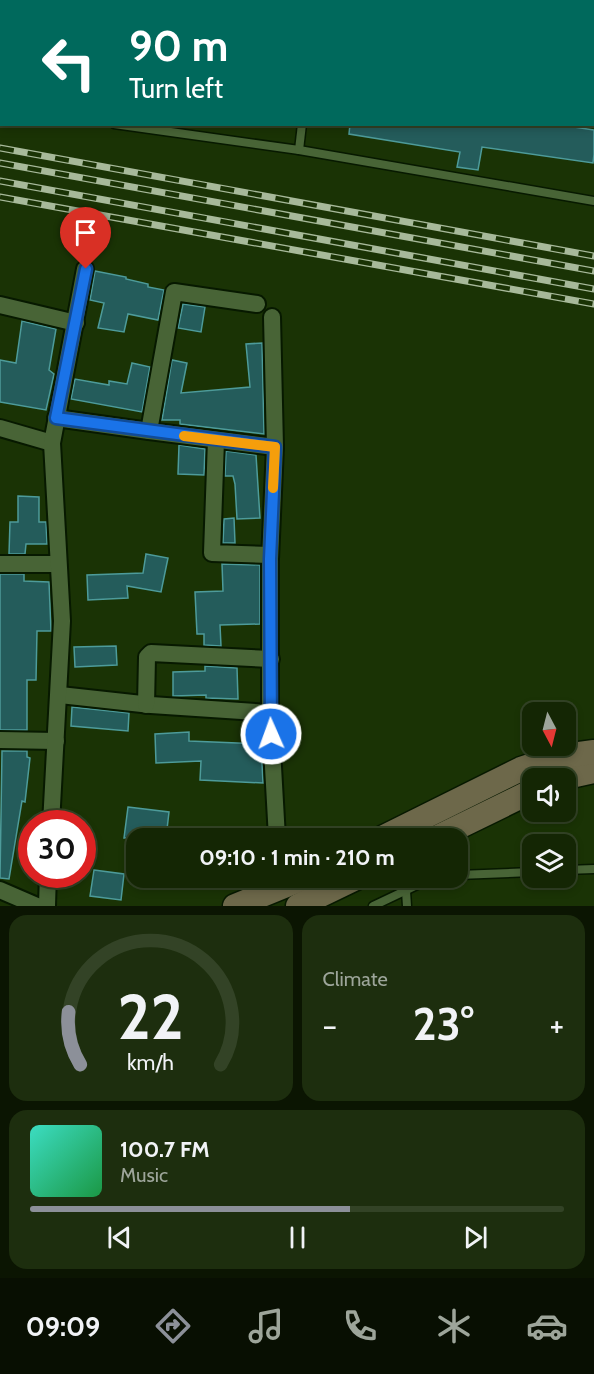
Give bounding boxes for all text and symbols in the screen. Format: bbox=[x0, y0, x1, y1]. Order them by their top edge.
text: 90 m bbox=[129, 20, 228, 72]
icon: left bbox=[30, 24, 108, 102]
text: Turn left bbox=[129, 72, 223, 105]
pin bbox=[60, 207, 111, 269]
icon: arrive bbox=[69, 216, 102, 249]
position arrow bbox=[239, 702, 303, 766]
north arrow bbox=[522, 702, 576, 756]
map controls bbox=[522, 702, 576, 888]
button: sound bbox=[522, 768, 576, 822]
speed limit sign: 30 bbox=[18, 810, 96, 888]
button: layers bbox=[522, 834, 576, 888]
text: 09:10 · 1 min · 210 m bbox=[199, 844, 395, 871]
text: Climate bbox=[323, 967, 388, 991]
text: 22 bbox=[118, 979, 184, 1055]
text: 23° bbox=[413, 997, 474, 1051]
text: − bbox=[323, 1005, 337, 1045]
text: + bbox=[549, 1005, 564, 1045]
text: km/h bbox=[127, 1049, 174, 1075]
text: 100.7 FM bbox=[120, 1136, 210, 1163]
text: Music bbox=[120, 1163, 168, 1187]
icon: previous bbox=[103, 1221, 136, 1254]
icon: pause bbox=[281, 1221, 314, 1254]
icon: next bbox=[459, 1221, 492, 1254]
icon: directions bbox=[152, 1305, 194, 1347]
icon: music bbox=[245, 1305, 287, 1347]
icon: phone bbox=[339, 1305, 381, 1347]
icon: climate bbox=[433, 1305, 475, 1347]
icon: car bbox=[526, 1305, 568, 1347]
text: 09:09 bbox=[26, 1310, 100, 1343]

